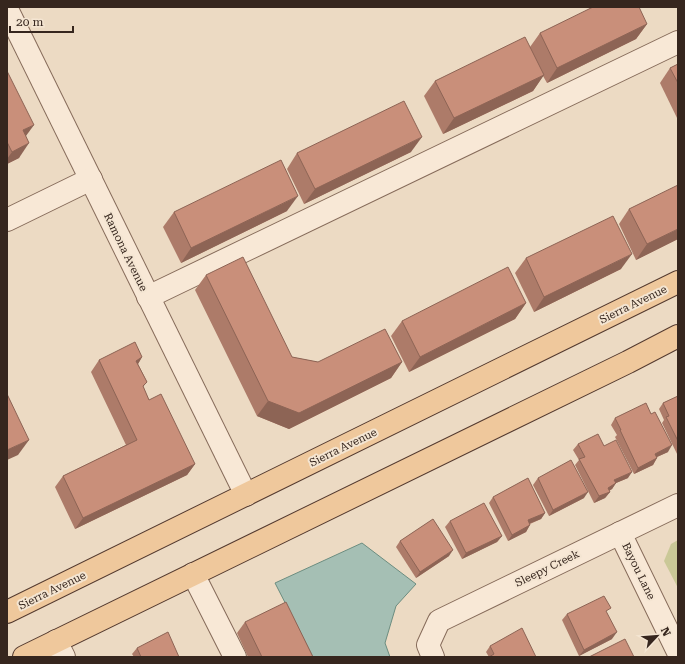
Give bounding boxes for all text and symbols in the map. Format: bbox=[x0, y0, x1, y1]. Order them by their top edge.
scale bar bbox=[10, 8, 73, 34]
text: 20 m bbox=[16, 15, 43, 29]
street label: Ramona Avenue bbox=[101, 211, 150, 294]
street label: Sierra Avenue bbox=[597, 282, 669, 326]
street label: Sierra Avenue bbox=[307, 425, 379, 469]
street label: Bayou Lane bbox=[619, 541, 658, 602]
street label: Sleepy Creek bbox=[513, 547, 582, 590]
street label: Sierra Avenue bbox=[16, 568, 88, 612]
north arrow bbox=[637, 616, 677, 656]
text: N bbox=[658, 625, 673, 639]

